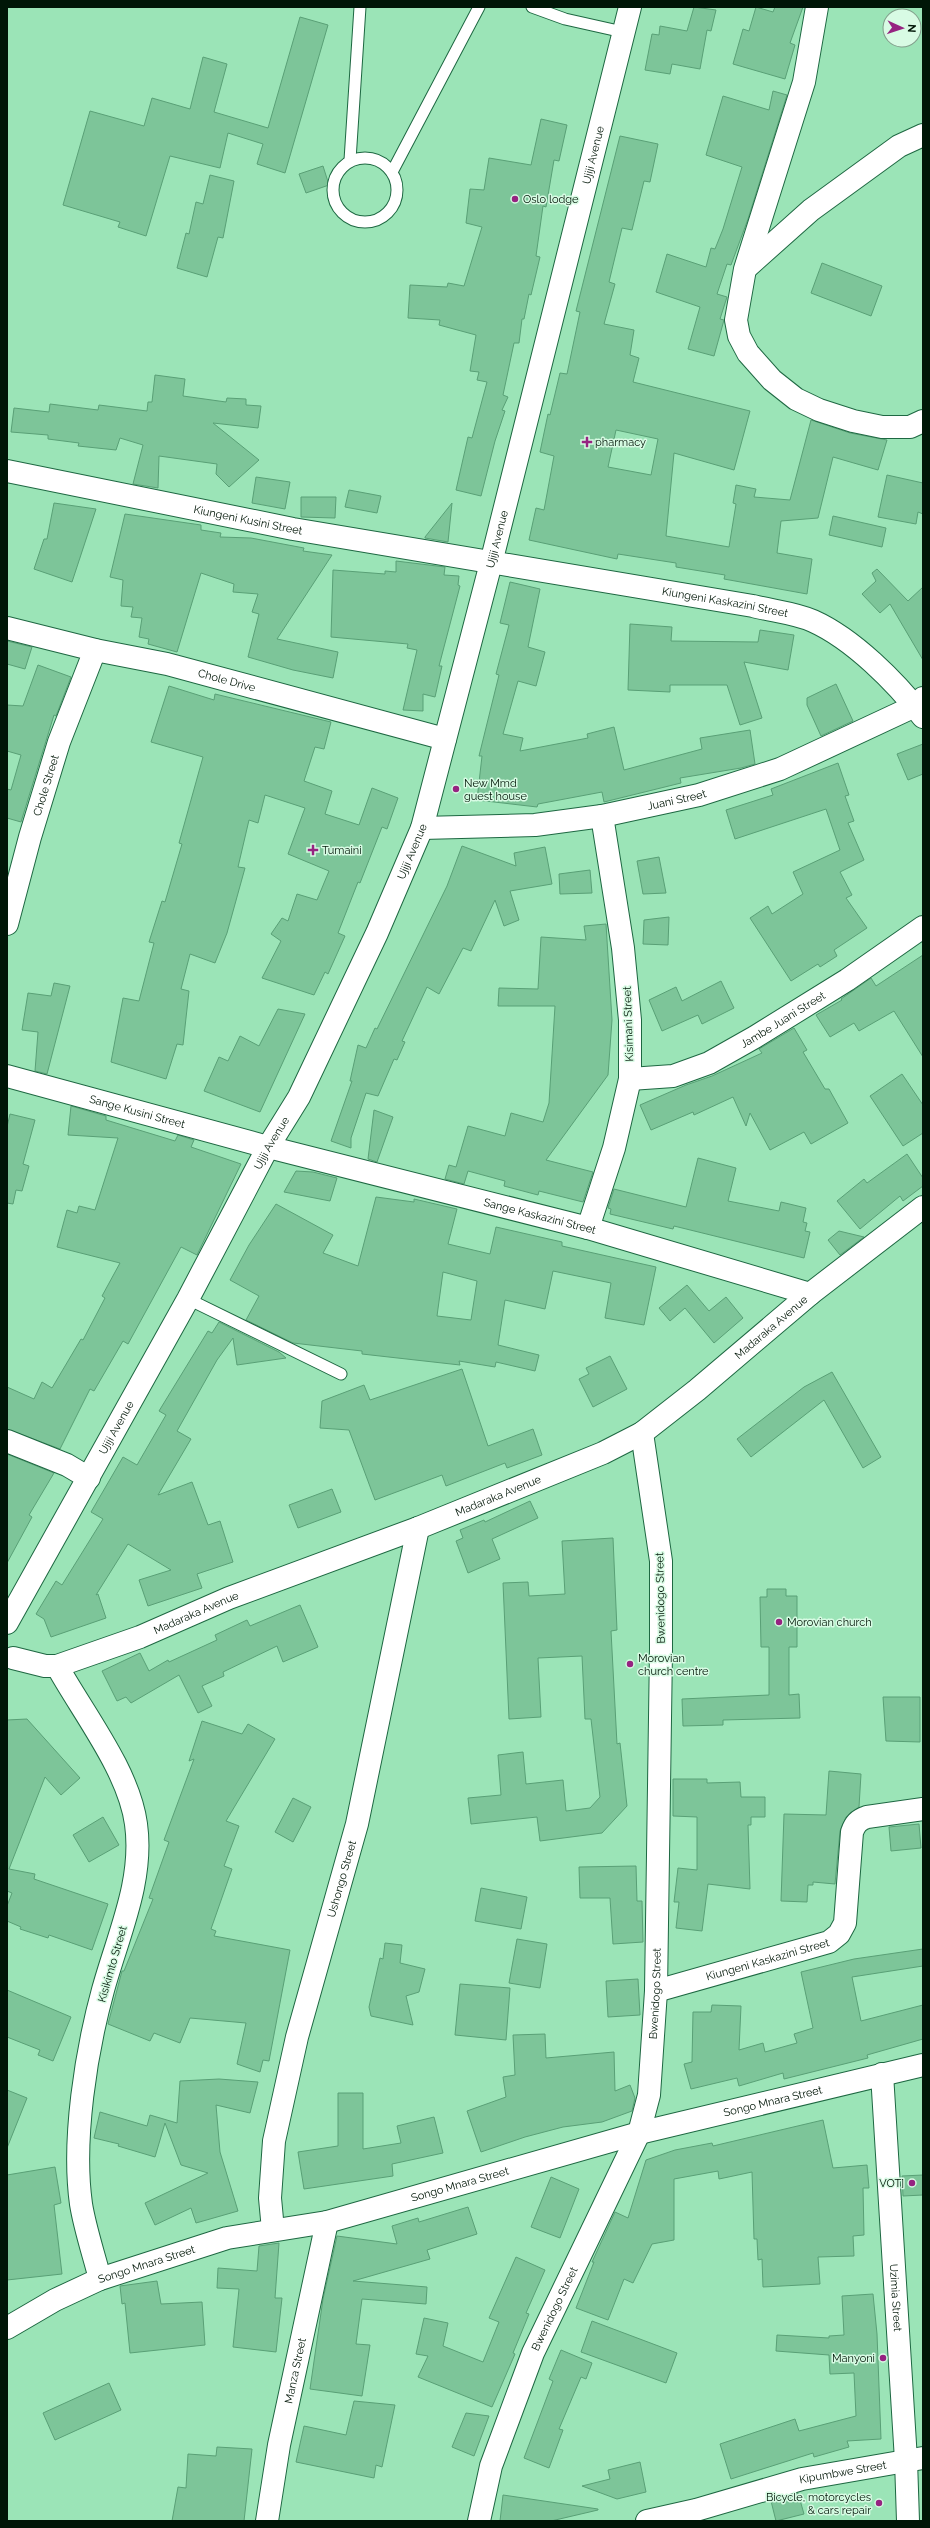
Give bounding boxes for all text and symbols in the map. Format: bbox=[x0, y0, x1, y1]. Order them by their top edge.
north arrow bbox=[882, 8, 922, 48]
text: N bbox=[905, 24, 918, 33]
street label: Ujiji Avenue bbox=[580, 124, 607, 185]
place label: Oslo lodge bbox=[523, 193, 579, 206]
marker: Oslo lodge bbox=[510, 194, 520, 204]
place label: pharmacy bbox=[595, 436, 646, 449]
marker: pharmacy bbox=[582, 437, 592, 447]
street label: Kiungeni Kusini Street bbox=[192, 503, 304, 538]
street label: Ujiji Avenue bbox=[484, 508, 511, 570]
street label: Kiungeni Kaskazini Street bbox=[661, 585, 789, 620]
street label: Chole Drive bbox=[196, 667, 257, 695]
street label: Chole Street bbox=[31, 753, 62, 818]
place label: New Mmd guest house bbox=[464, 777, 527, 803]
marker: New Mmd guest house bbox=[451, 784, 461, 794]
street label: Juani Street bbox=[646, 787, 708, 813]
street label: Ujiji Avenue bbox=[395, 822, 430, 881]
marker: Tumaini bbox=[307, 844, 319, 856]
place label: Tumaini bbox=[322, 844, 362, 857]
street label: Kisimani Street bbox=[621, 986, 636, 1062]
street label: Jambe Juani Street bbox=[738, 989, 828, 1051]
street label: Sange Kusini Street bbox=[88, 1093, 187, 1131]
street label: Ujiji Avenue bbox=[251, 1114, 293, 1172]
street label: Sange Kaskazini Street bbox=[482, 1196, 598, 1237]
street label: Madaraka Avenue bbox=[732, 1293, 811, 1362]
street label: Ujiji Avenue bbox=[97, 1398, 137, 1457]
street label: Madaraka Avenue bbox=[454, 1473, 543, 1519]
street label: Bwenidogo Street bbox=[653, 1552, 668, 1644]
street label: Madaraka Avenue bbox=[152, 1589, 241, 1637]
place label: Morovian church bbox=[787, 1616, 872, 1629]
marker: Morovian church bbox=[774, 1617, 784, 1627]
place label: Morovian church centre bbox=[638, 1652, 709, 1678]
marker: Morovian church centre bbox=[625, 1659, 635, 1669]
street label: Ushongo Street bbox=[325, 1839, 359, 1919]
street label: Kisikimto Street bbox=[95, 1924, 130, 2004]
street label: Kiungeni Kaskazini Street bbox=[705, 1936, 831, 1984]
street label: Bwenidogo Street bbox=[647, 1947, 664, 2040]
street label: Songo Mnara Street bbox=[722, 2083, 824, 2120]
street label: Songo Mnara Street bbox=[409, 2164, 511, 2205]
place label: VOT] bbox=[879, 2177, 904, 2190]
marker: VOT] bbox=[907, 2178, 917, 2188]
street label: Songo Mnara Street bbox=[96, 2243, 197, 2286]
street label: Uzimia Street bbox=[887, 2263, 904, 2332]
street label: Bwenidogo Street bbox=[529, 2265, 581, 2353]
street label: Manza Street bbox=[282, 2336, 309, 2405]
place label: Manyoni bbox=[832, 2352, 875, 2365]
marker: Manyoni bbox=[878, 2353, 888, 2363]
street label: Kipumbwe Street bbox=[798, 2458, 888, 2486]
place label: Bicycle, motorcycles & cars repair bbox=[766, 2491, 871, 2517]
marker: Bicycle, motorcycles & cars repair bbox=[874, 2498, 884, 2508]

